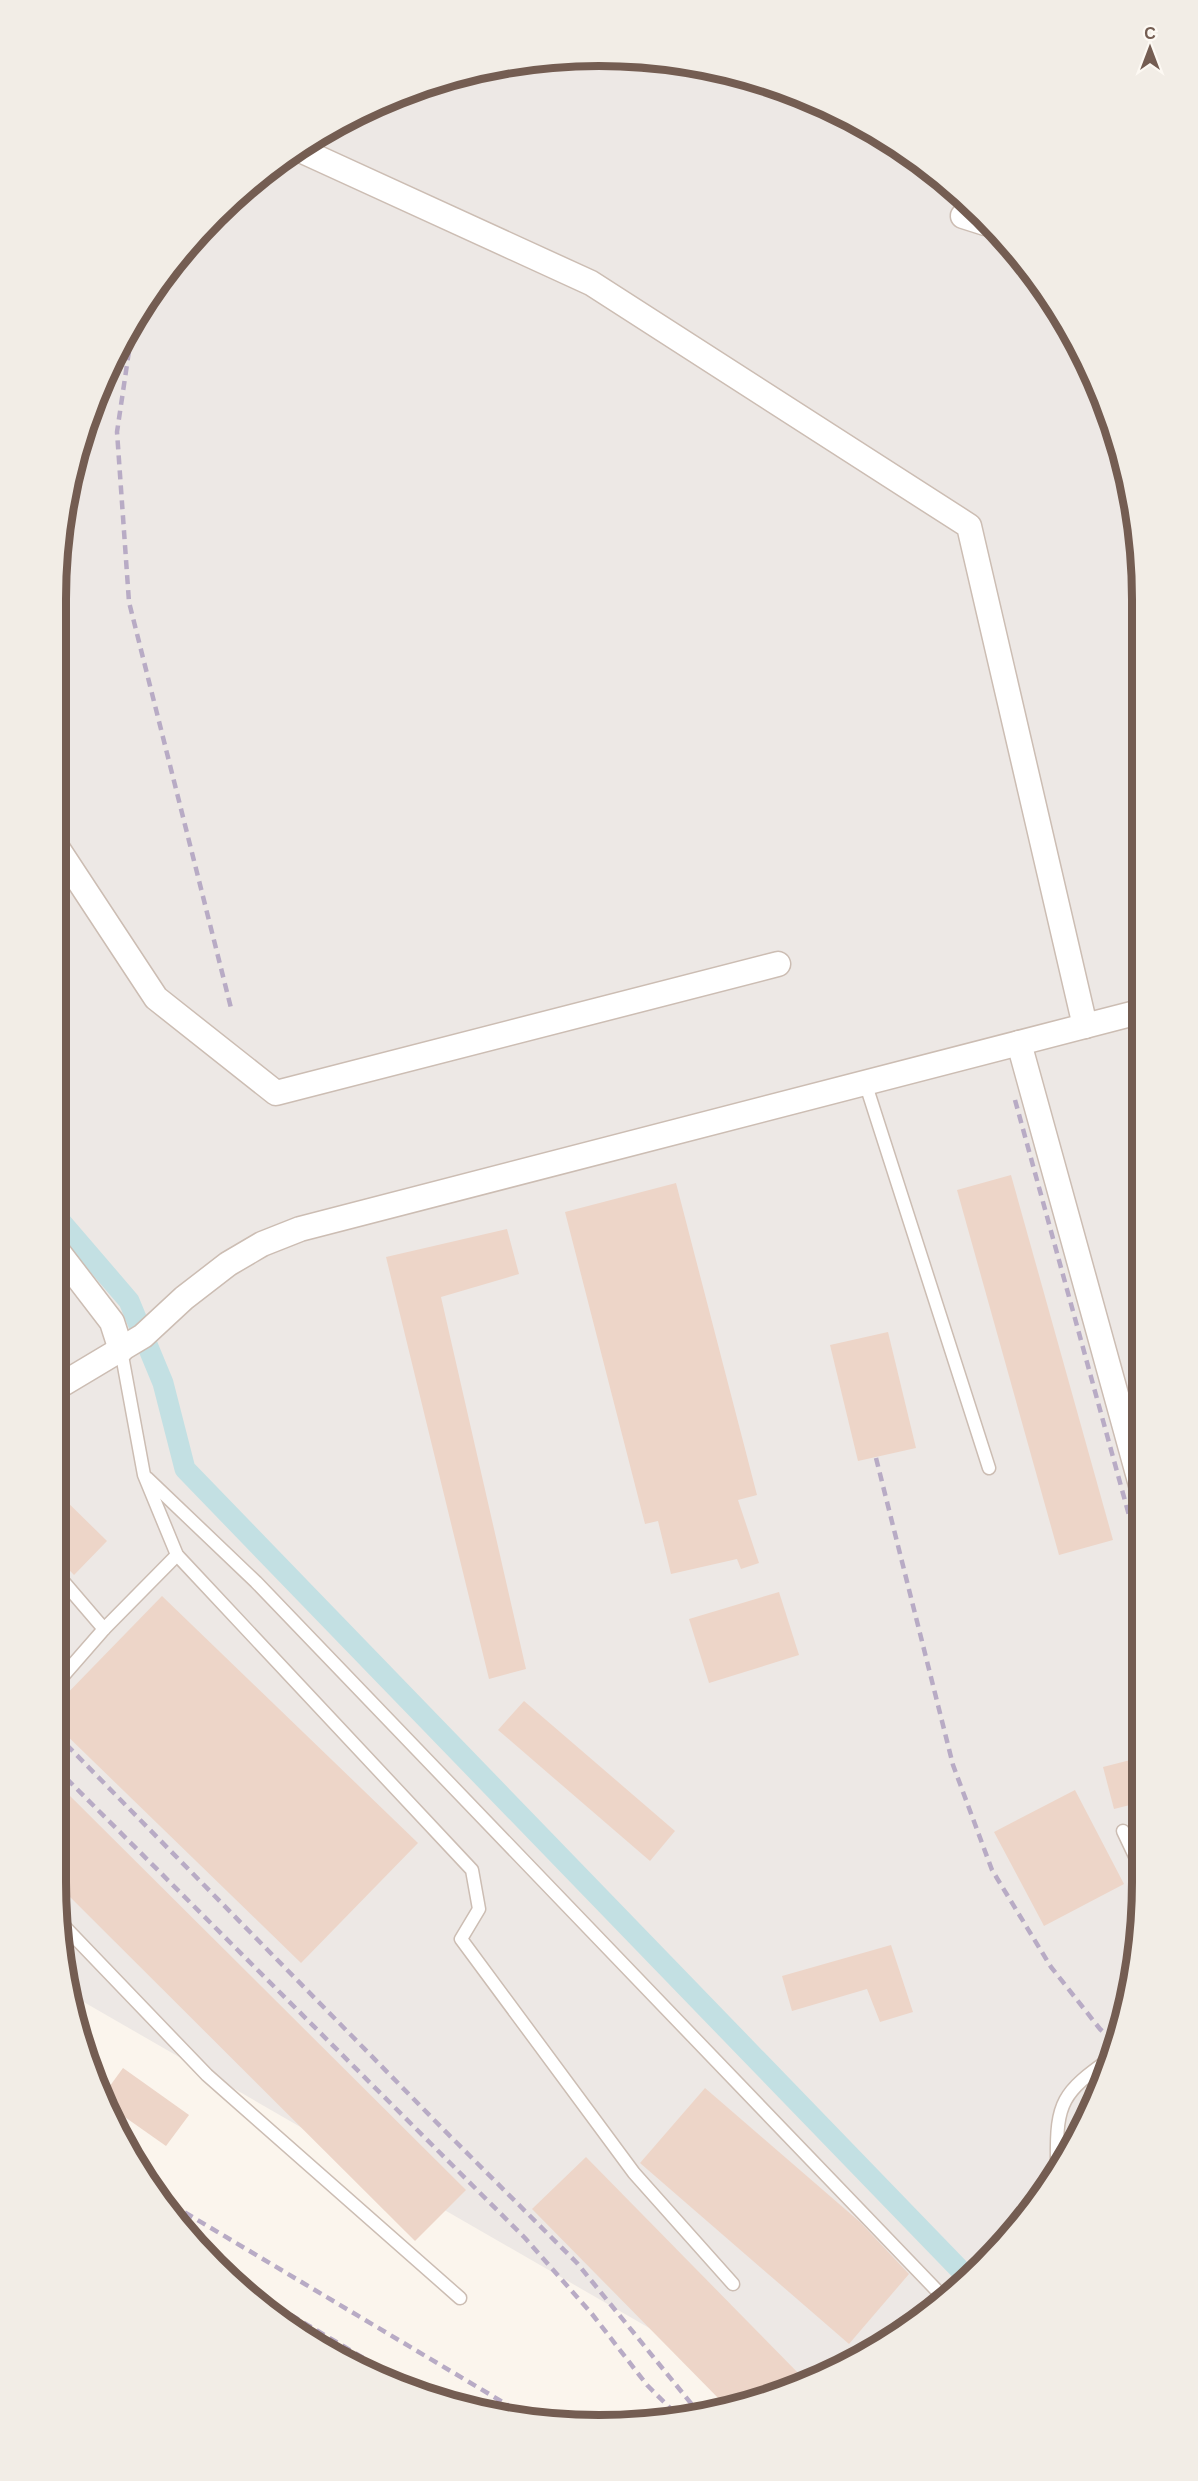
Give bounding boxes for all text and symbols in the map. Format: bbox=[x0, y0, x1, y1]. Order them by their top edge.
north arrow bbox=[1120, 18, 1180, 78]
text: С bbox=[1144, 24, 1156, 43]

